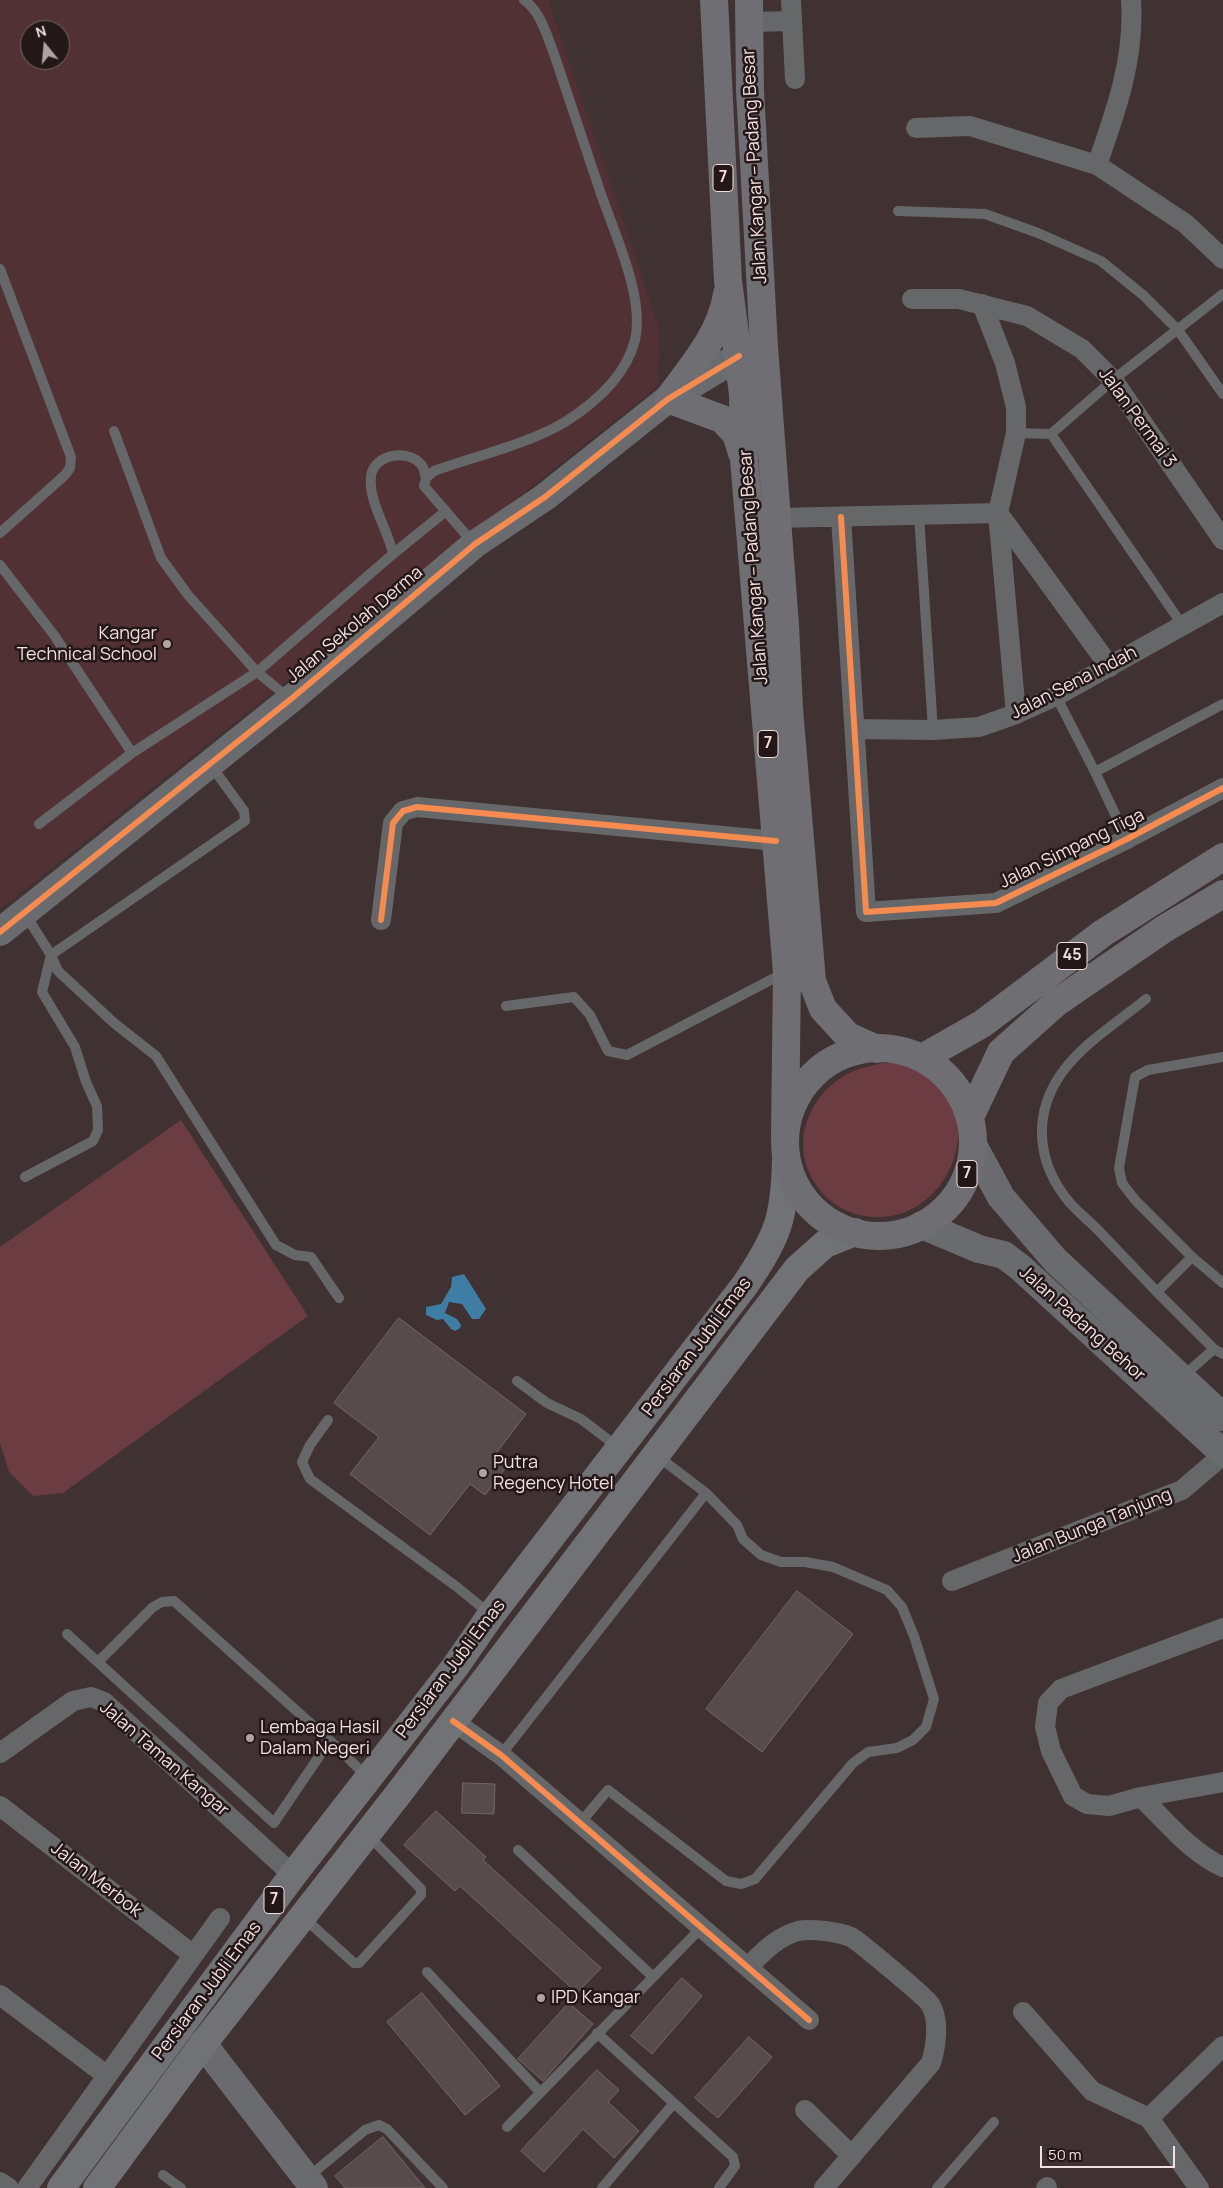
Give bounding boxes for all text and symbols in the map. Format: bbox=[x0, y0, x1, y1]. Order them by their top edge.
north arrow bbox=[20, 20, 70, 70]
text: N bbox=[33, 21, 48, 42]
street label: Jalan Kangar – Padang Besar bbox=[738, 48, 772, 284]
road number: 7 bbox=[713, 164, 733, 192]
street label: Jalan Permai 3 bbox=[1094, 364, 1180, 472]
street label: Jalan Kangar – Padang Besar bbox=[735, 449, 773, 685]
street label: Jalan Sekolah Derma bbox=[283, 562, 427, 688]
place label: Kangar Technical School bbox=[17, 623, 157, 666]
marker: Kangar Technical School bbox=[161, 638, 173, 650]
street label: Jalan Sena Indah bbox=[1007, 642, 1141, 724]
road number: 7 bbox=[758, 731, 778, 758]
street label: Jalan Simpang Tiga bbox=[996, 805, 1148, 893]
road number: 45 bbox=[1057, 942, 1087, 969]
road number: 7 bbox=[957, 1160, 977, 1188]
street label: Jalan Padang Behor bbox=[1014, 1262, 1150, 1386]
street label: Persiaran Jubli Emas bbox=[638, 1273, 756, 1421]
place label: Putra Regency Hotel bbox=[493, 1452, 614, 1495]
marker: Putra Regency Hotel bbox=[477, 1467, 489, 1479]
street label: Jalan Bunga Tanjung bbox=[1009, 1484, 1175, 1568]
street label: Persiaran Jubli Emas bbox=[392, 1595, 510, 1743]
street label: Jalan Taman Kangar bbox=[95, 1697, 233, 1821]
place label: Lembaga Hasil Dalam Negeri bbox=[260, 1717, 380, 1760]
marker: Lembaga Hasil Dalam Negeri bbox=[244, 1732, 256, 1744]
street label: Jalan Merbok bbox=[46, 1838, 146, 1922]
road number: 7 bbox=[264, 1886, 284, 1914]
street label: Persiaran Jubli Emas bbox=[148, 1917, 266, 2065]
place label: IPD Kangar bbox=[551, 1987, 640, 2009]
marker: IPD Kangar bbox=[535, 1992, 547, 2004]
scale bar bbox=[1043, 2136, 1178, 2168]
text: 50 m bbox=[1048, 2144, 1082, 2165]

